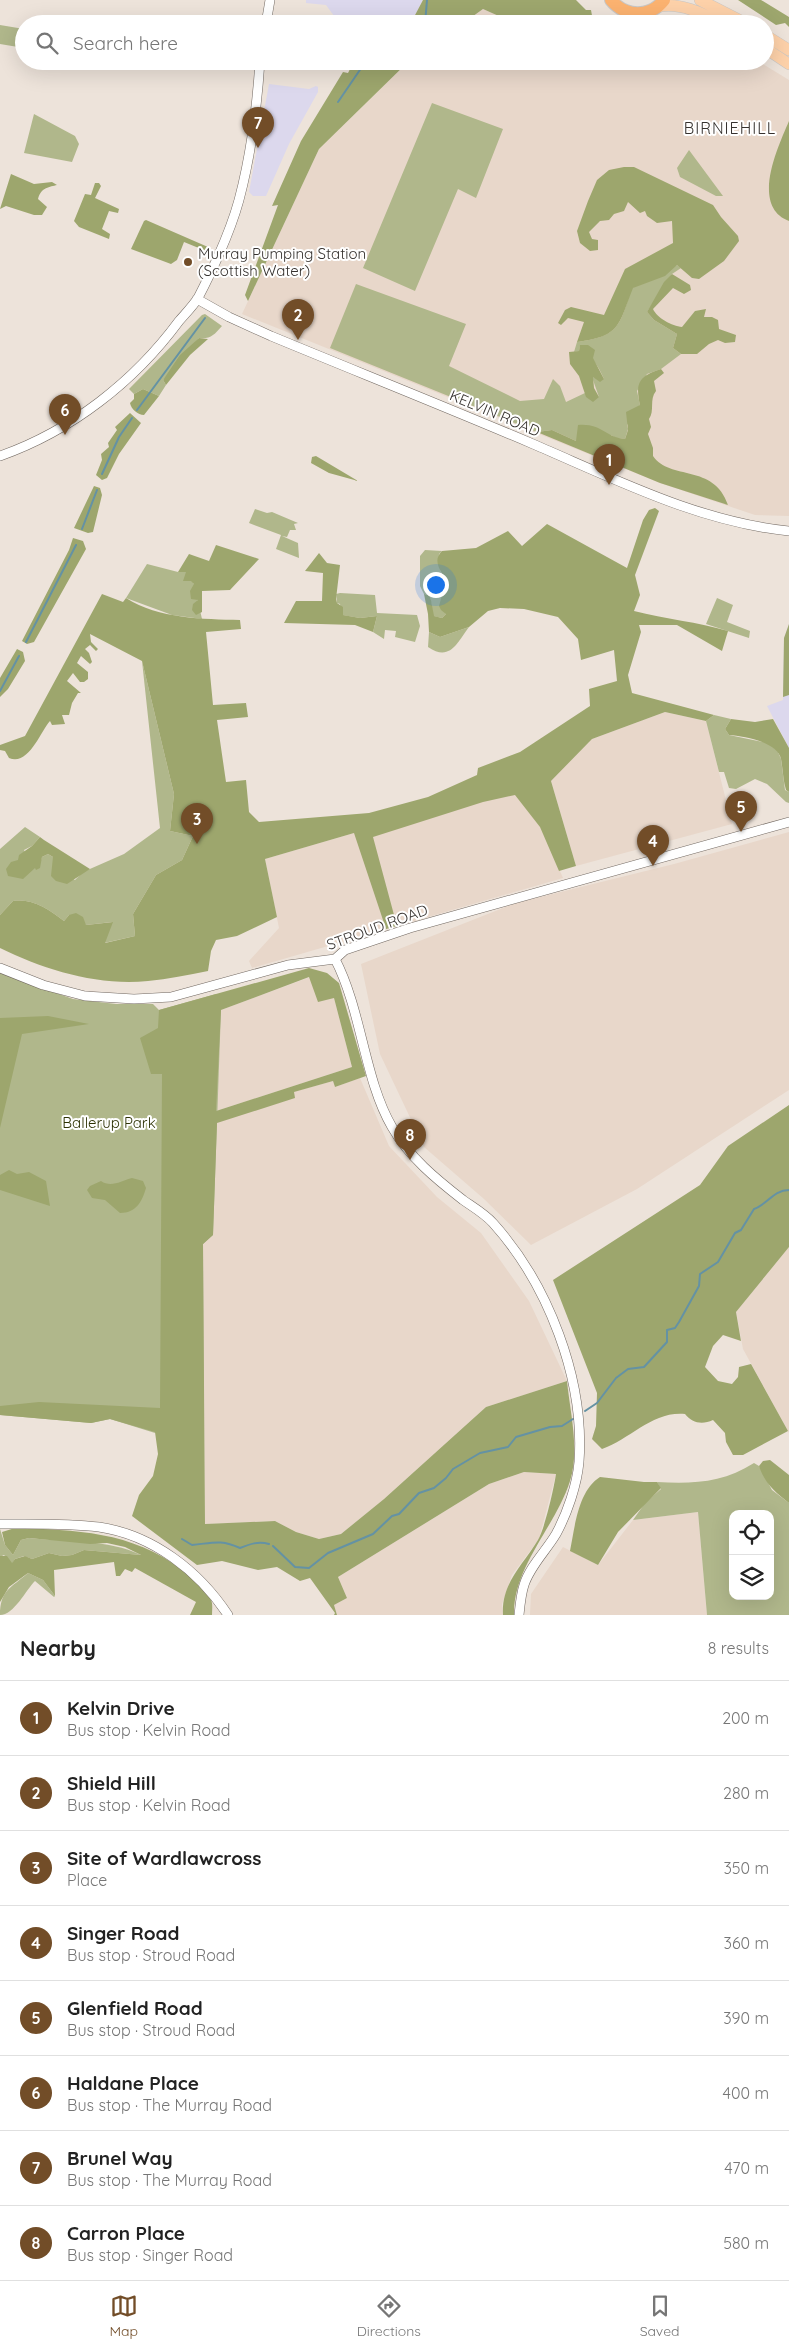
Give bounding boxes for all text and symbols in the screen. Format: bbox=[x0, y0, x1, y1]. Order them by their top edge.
search box bbox=[15, 15, 774, 70]
icon: search bbox=[33, 29, 61, 57]
text: Search here bbox=[73, 31, 178, 55]
pin: 7 bbox=[242, 107, 274, 148]
district label: BIRNIEHILL bbox=[684, 118, 776, 138]
place label: Murray Pumping Station (Scottish Water) bbox=[198, 244, 366, 280]
marker: Murray Pumping Station (Scottish Water) bbox=[182, 256, 194, 268]
pin: 2 bbox=[282, 299, 314, 340]
street label: KELVIN ROAD bbox=[447, 385, 543, 441]
pin: 6 bbox=[49, 394, 81, 435]
pin: 1 bbox=[593, 444, 625, 485]
your location bbox=[423, 572, 449, 598]
pin: 5 bbox=[725, 791, 757, 832]
pin: 3 bbox=[181, 803, 213, 844]
pin: 4 bbox=[637, 825, 669, 866]
street label: STROUD ROAD bbox=[324, 900, 430, 954]
park label: Ballerup Park bbox=[62, 1113, 156, 1132]
pin: 8 bbox=[394, 1119, 426, 1160]
map controls bbox=[729, 1510, 774, 1600]
button: locate bbox=[729, 1510, 774, 1555]
button: layers bbox=[729, 1555, 774, 1600]
text: Nearby bbox=[20, 1635, 96, 1661]
text: 8 results bbox=[708, 1638, 769, 1658]
text: Kelvin Drive bbox=[67, 1696, 175, 1720]
text: 1 bbox=[33, 1708, 39, 1728]
text: 200 m bbox=[722, 1708, 769, 1728]
text: Bus stop · Kelvin Road bbox=[67, 1720, 230, 1740]
text: Shield Hill bbox=[67, 1771, 156, 1795]
text: 2 bbox=[31, 1783, 41, 1803]
text: 280 m bbox=[723, 1783, 769, 1803]
text: Bus stop · Kelvin Road bbox=[67, 1795, 230, 1815]
text: Site of Wardlawcross bbox=[67, 1846, 261, 1870]
text: 3 bbox=[32, 1858, 40, 1878]
text: 350 m bbox=[723, 1858, 769, 1878]
text: Place bbox=[67, 1870, 107, 1890]
text: Singer Road bbox=[67, 1921, 179, 1945]
text: 4 bbox=[31, 1933, 41, 1953]
text: 360 m bbox=[724, 1933, 769, 1953]
text: Bus stop · Stroud Road bbox=[67, 1945, 235, 1965]
text: Glenfield Road bbox=[67, 1996, 203, 2020]
text: 5 bbox=[31, 2008, 41, 2028]
text: 390 m bbox=[723, 2008, 769, 2028]
text: Bus stop · Stroud Road bbox=[67, 2020, 235, 2040]
text: Haldane Place bbox=[67, 2071, 199, 2095]
text: 6 bbox=[32, 2083, 40, 2103]
text: 400 m bbox=[723, 2083, 769, 2103]
text: Bus stop · The Murray Road bbox=[67, 2095, 272, 2115]
text: Brunel Way bbox=[67, 2146, 173, 2170]
text: 7 bbox=[32, 2158, 40, 2178]
text: 470 m bbox=[724, 2158, 769, 2178]
text: Bus stop · The Murray Road bbox=[67, 2170, 272, 2190]
text: Carron Place bbox=[67, 2221, 185, 2245]
text: 8 bbox=[32, 2233, 40, 2253]
text: 580 m bbox=[723, 2233, 769, 2253]
text: Bus stop · Singer Road bbox=[67, 2245, 233, 2265]
tab: Map bbox=[109, 2292, 138, 2340]
tab: Directions bbox=[357, 2292, 421, 2340]
tab: Saved bbox=[640, 2292, 680, 2340]

